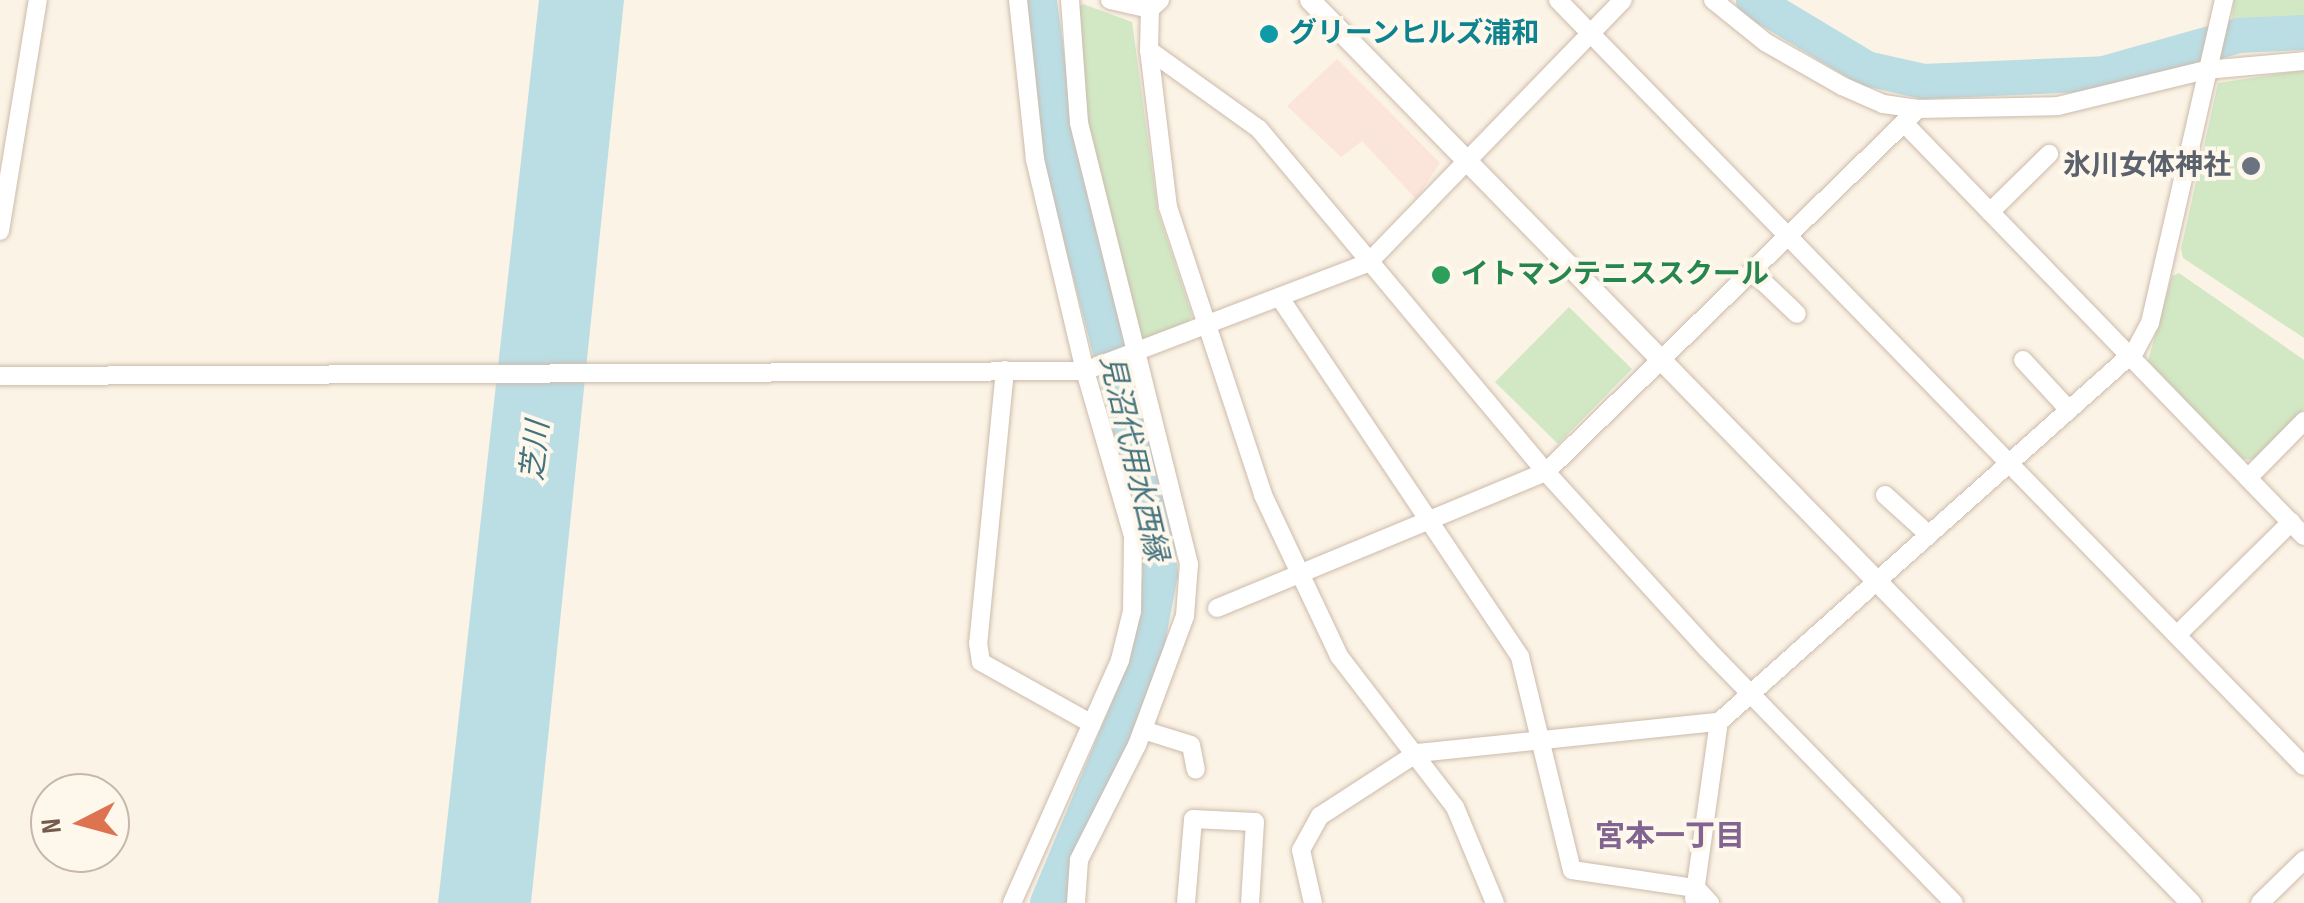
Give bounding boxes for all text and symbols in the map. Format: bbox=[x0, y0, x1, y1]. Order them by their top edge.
place label: グリーンヒルズ浦和 bbox=[1289, 17, 1541, 51]
marker: グリーンヒルズ浦和 bbox=[1258, 23, 1280, 45]
place label: 氷川女体神社 bbox=[2063, 149, 2231, 183]
marker: 氷川女体神社 bbox=[2240, 155, 2262, 177]
place label: イトマンテニススクール bbox=[1461, 258, 1769, 292]
marker: イトマンテニススクール bbox=[1430, 264, 1452, 286]
water label: 見沼代用水西縁 bbox=[1092, 352, 1174, 564]
water label: 芝川 bbox=[515, 419, 557, 483]
north arrow bbox=[30, 773, 130, 873]
text: N bbox=[34, 817, 69, 835]
district label: 宮本一丁目 bbox=[1595, 819, 1745, 855]

